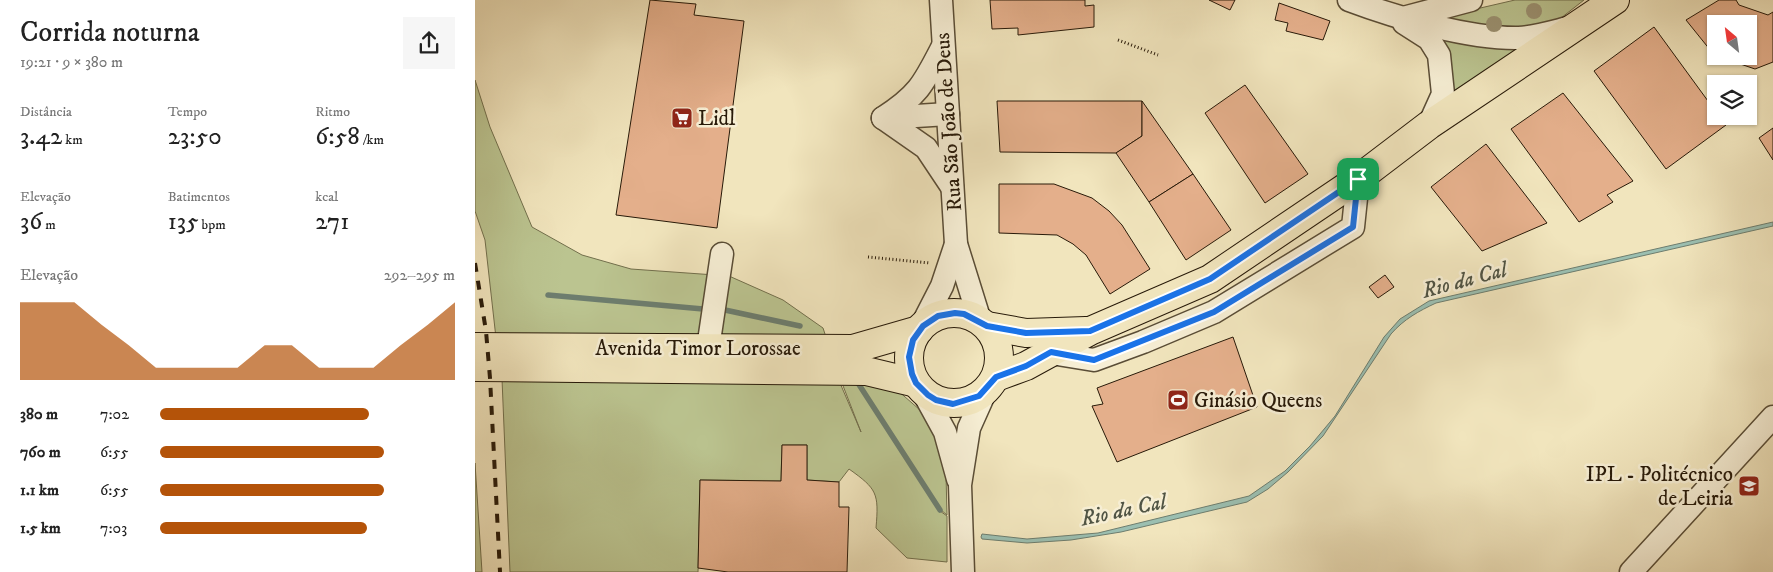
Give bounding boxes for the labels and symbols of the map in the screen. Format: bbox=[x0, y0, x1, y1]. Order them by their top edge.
north arrow bbox=[1707, 15, 1757, 65]
street label: Rua São João de Deus bbox=[930, 32, 968, 212]
supermarket icon: Lidl bbox=[670, 106, 694, 130]
place label: Lidl bbox=[698, 106, 736, 132]
pin bbox=[1337, 158, 1379, 200]
water label: Rio da Cal bbox=[1418, 256, 1512, 305]
street label: Avenida Timor Lorossae bbox=[595, 336, 801, 362]
sports icon: Ginásio Queens bbox=[1166, 388, 1190, 412]
place label: Ginásio Queens bbox=[1194, 388, 1322, 414]
place label: IPL - Politécnico de Leiria bbox=[1586, 462, 1733, 512]
school or university icon: IPL - Politécnico de Leiria bbox=[1737, 474, 1761, 498]
water label: Rio da Cal bbox=[1077, 488, 1171, 533]

